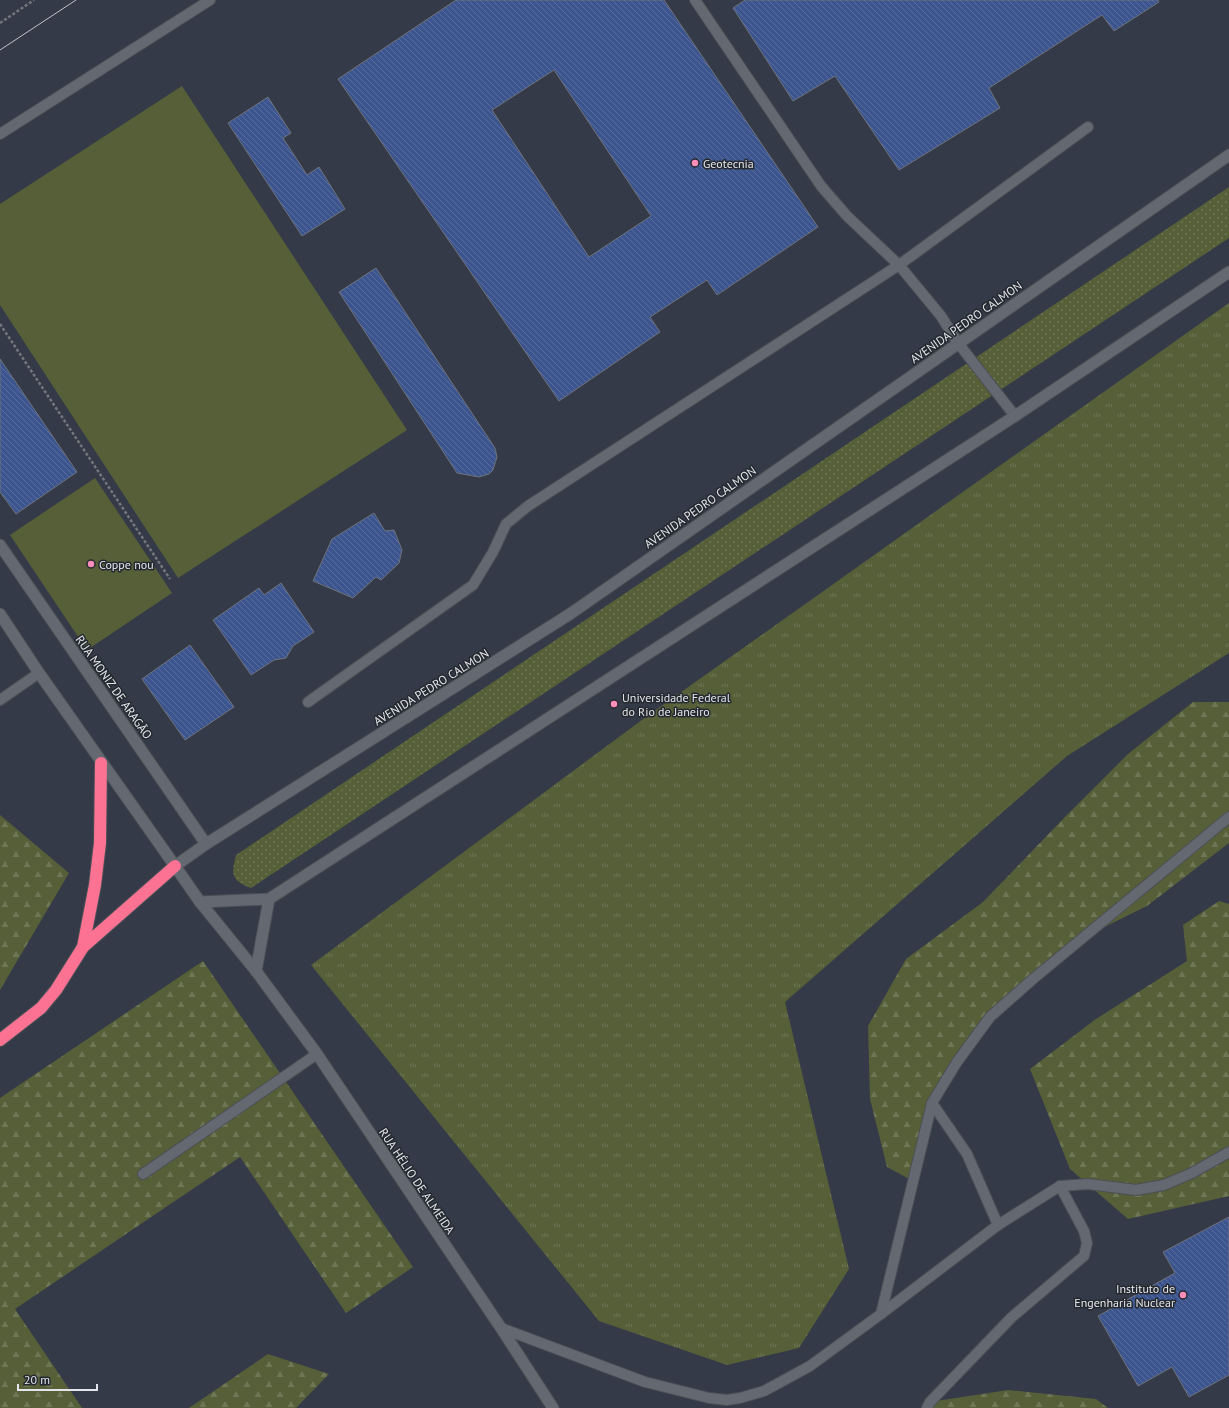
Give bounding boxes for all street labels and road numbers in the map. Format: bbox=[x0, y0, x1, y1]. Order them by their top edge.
street label: AVENIDA PEDRO CALMON bbox=[907, 278, 1025, 366]
street label: AVENIDA PEDRO CALMON bbox=[641, 463, 759, 551]
street label: RUA MONIZ DE ARAGÃO bbox=[73, 632, 155, 742]
street label: AVENIDA PEDRO CALMON bbox=[371, 645, 491, 729]
street label: RUA HÉLIO DE ALMEIDA bbox=[376, 1125, 458, 1237]

